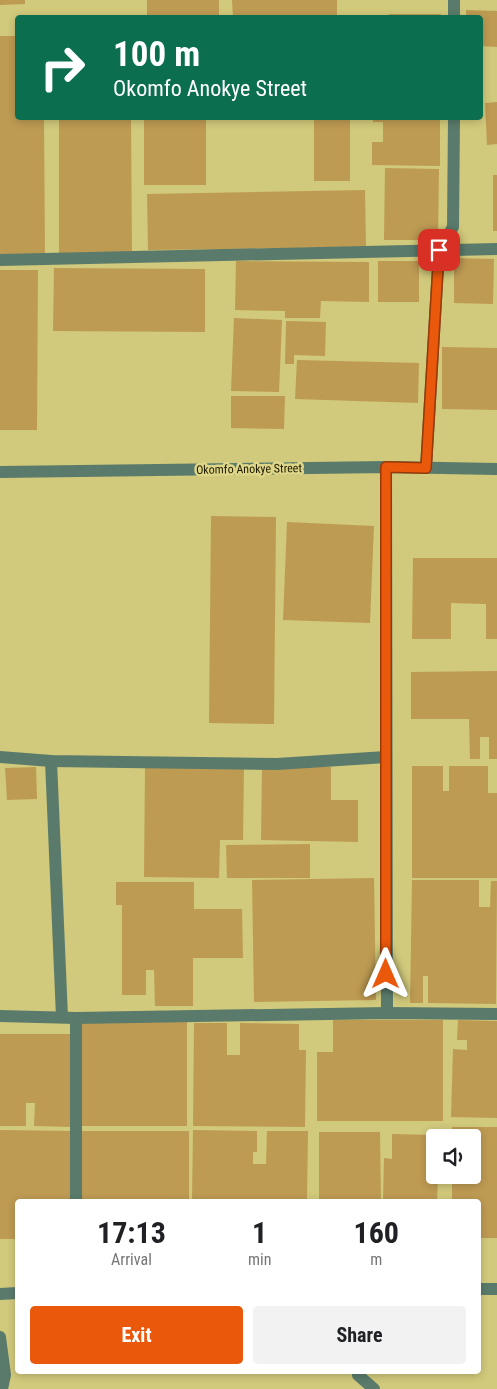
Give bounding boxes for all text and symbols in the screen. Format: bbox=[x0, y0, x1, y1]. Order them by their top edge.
text: 100 m bbox=[113, 34, 200, 75]
icon: right bbox=[30, 35, 95, 100]
text: Okomfo Anokye Street bbox=[113, 76, 307, 101]
pin bbox=[418, 229, 460, 271]
icon: arrive bbox=[425, 236, 453, 264]
street label: Okomfo Anokye Street bbox=[196, 461, 302, 477]
position arrow bbox=[359, 947, 411, 999]
map controls bbox=[426, 1129, 481, 1184]
button: sound bbox=[426, 1129, 481, 1184]
text: 17:13 bbox=[97, 1215, 166, 1250]
text: 1 bbox=[252, 1215, 267, 1250]
text: 160 bbox=[353, 1215, 399, 1250]
text: Arrival bbox=[111, 1250, 152, 1269]
text: min bbox=[248, 1250, 271, 1269]
text: m bbox=[370, 1250, 382, 1269]
button: Exit bbox=[30, 1306, 243, 1364]
button: Share bbox=[253, 1306, 466, 1364]

